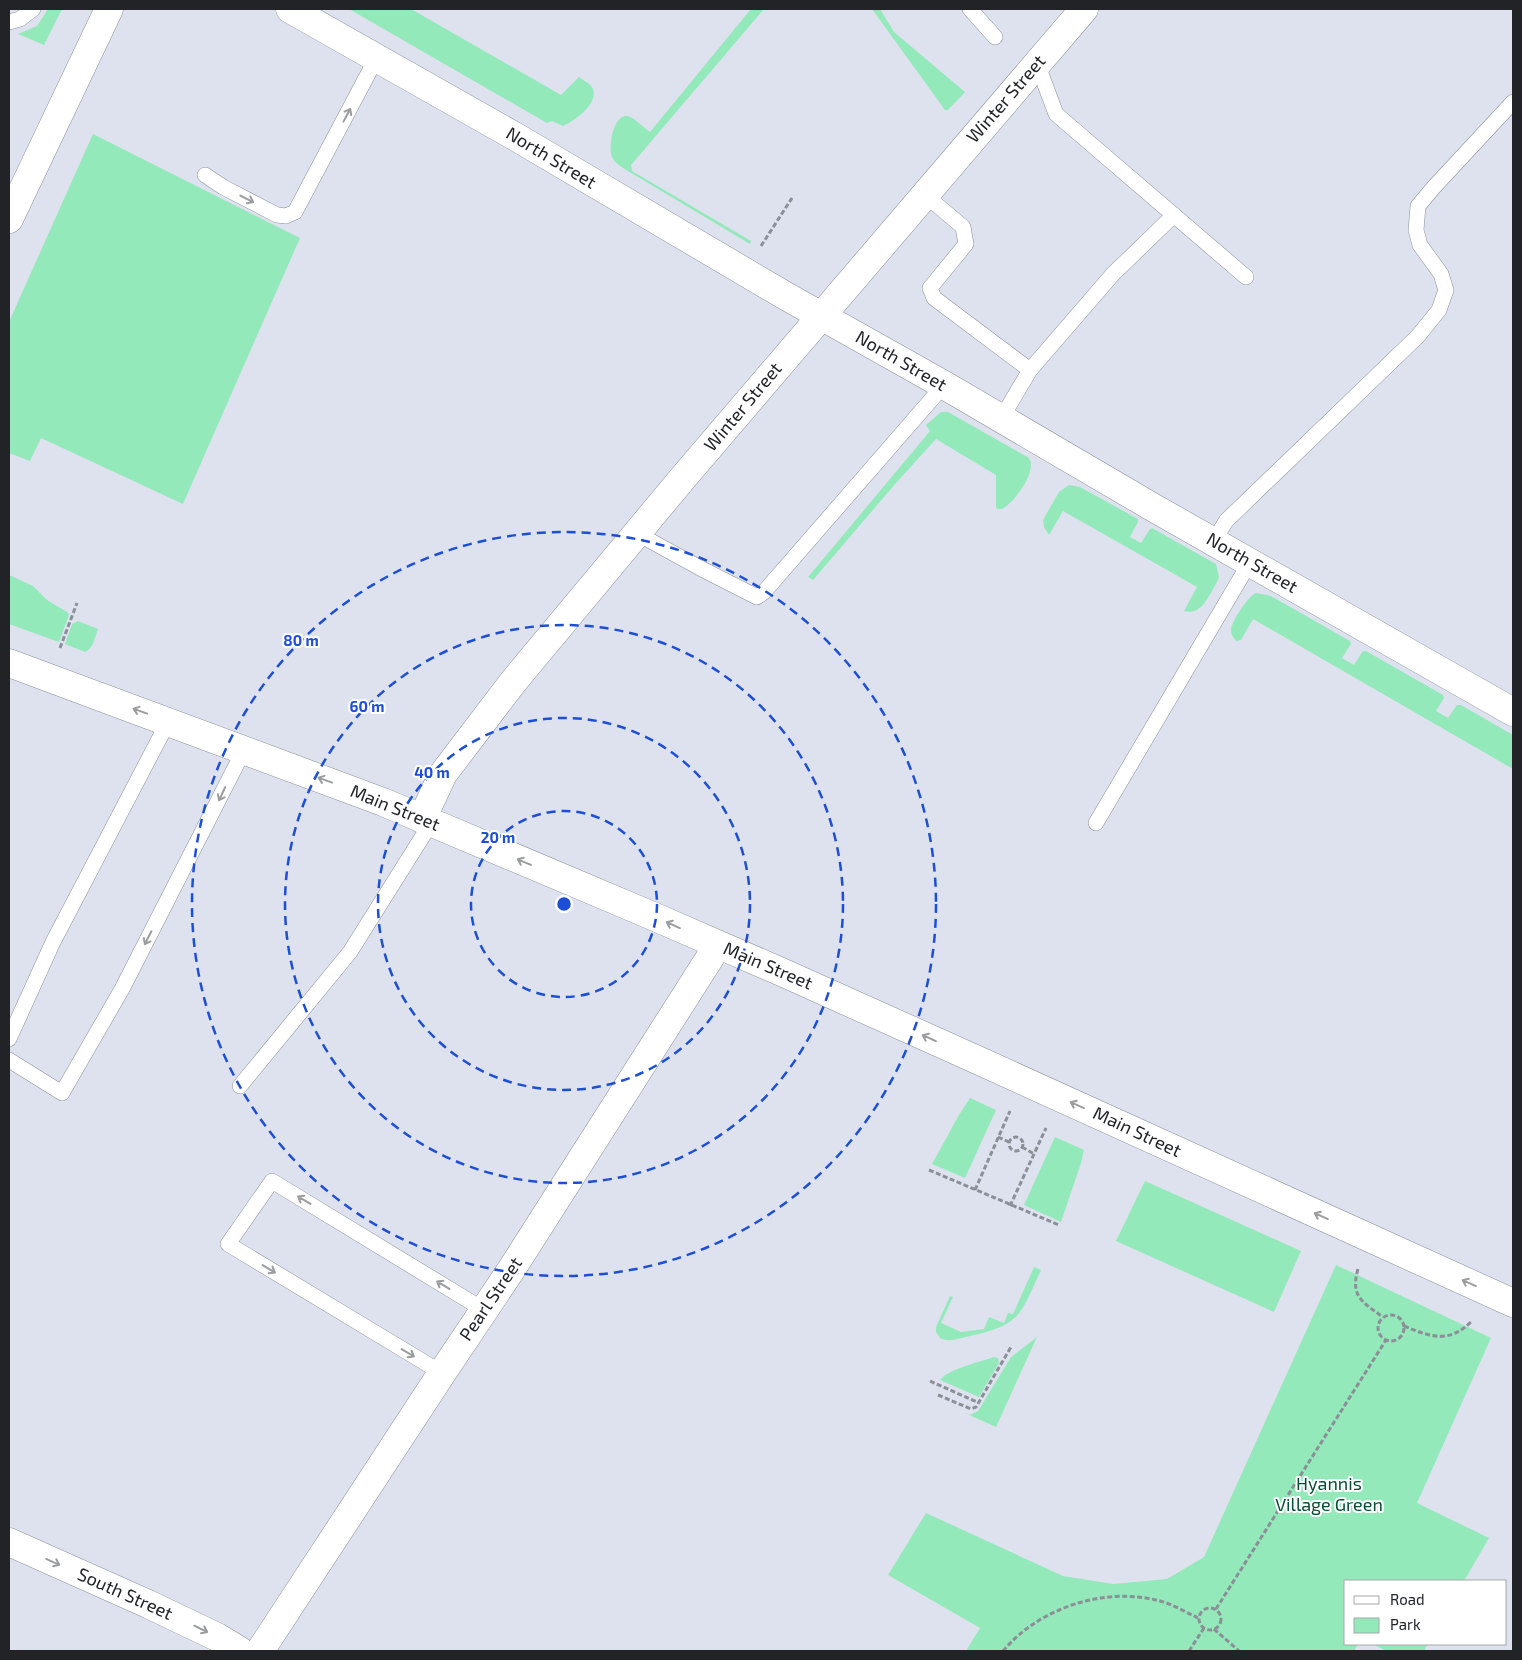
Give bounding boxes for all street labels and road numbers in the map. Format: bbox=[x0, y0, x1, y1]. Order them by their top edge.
street label: Winter Street bbox=[961, 50, 1050, 147]
street label: North Street bbox=[502, 122, 601, 193]
street label: North Street bbox=[852, 325, 951, 395]
street label: Winter Street bbox=[699, 357, 786, 455]
street label: North Street bbox=[1203, 527, 1302, 597]
street label: Main Street bbox=[347, 779, 443, 835]
street label: Main Street bbox=[721, 936, 816, 994]
street label: Main Street bbox=[1090, 1101, 1185, 1161]
street label: Pearl Street bbox=[454, 1252, 526, 1344]
street label: South Street bbox=[74, 1562, 177, 1624]

